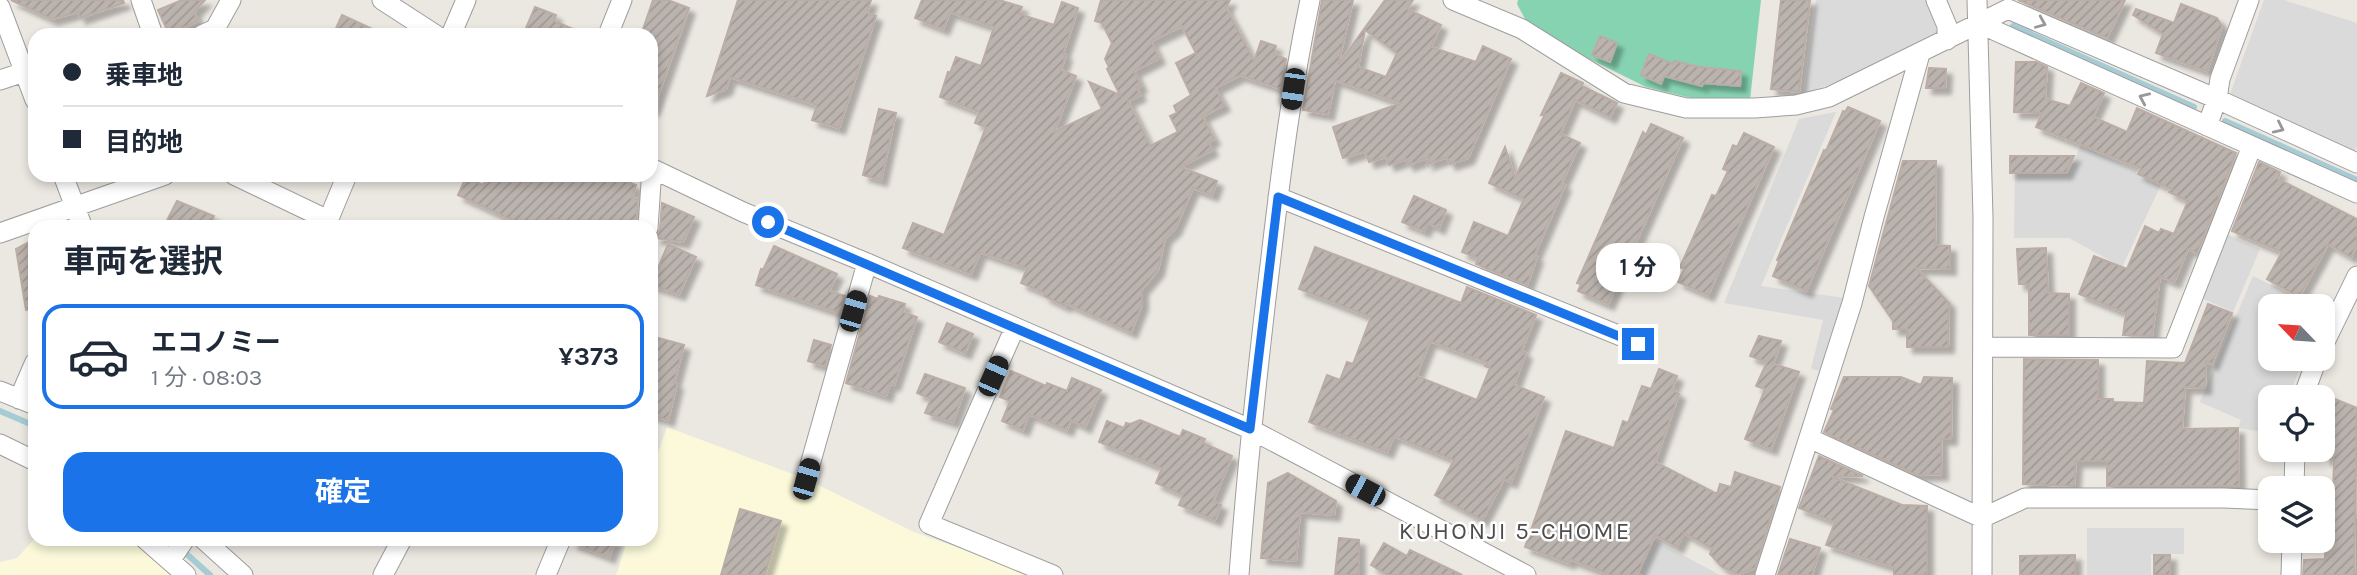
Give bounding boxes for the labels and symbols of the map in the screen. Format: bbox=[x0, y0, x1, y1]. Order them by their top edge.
one-way arrow bbox=[2033, 15, 2046, 29]
car bbox=[1280, 67, 1307, 111]
one-way arrow bbox=[2139, 92, 2152, 106]
one-way arrow bbox=[2272, 120, 2284, 134]
route start bbox=[752, 206, 784, 238]
callout: 1 分 bbox=[1596, 243, 1680, 292]
car bbox=[838, 288, 869, 334]
north arrow bbox=[2258, 294, 2334, 371]
route end bbox=[1622, 328, 1654, 360]
car bbox=[975, 353, 1012, 399]
car bbox=[791, 456, 822, 502]
car bbox=[1342, 471, 1389, 509]
district label: KUHONJI 5-CHOME bbox=[1399, 517, 1631, 545]

